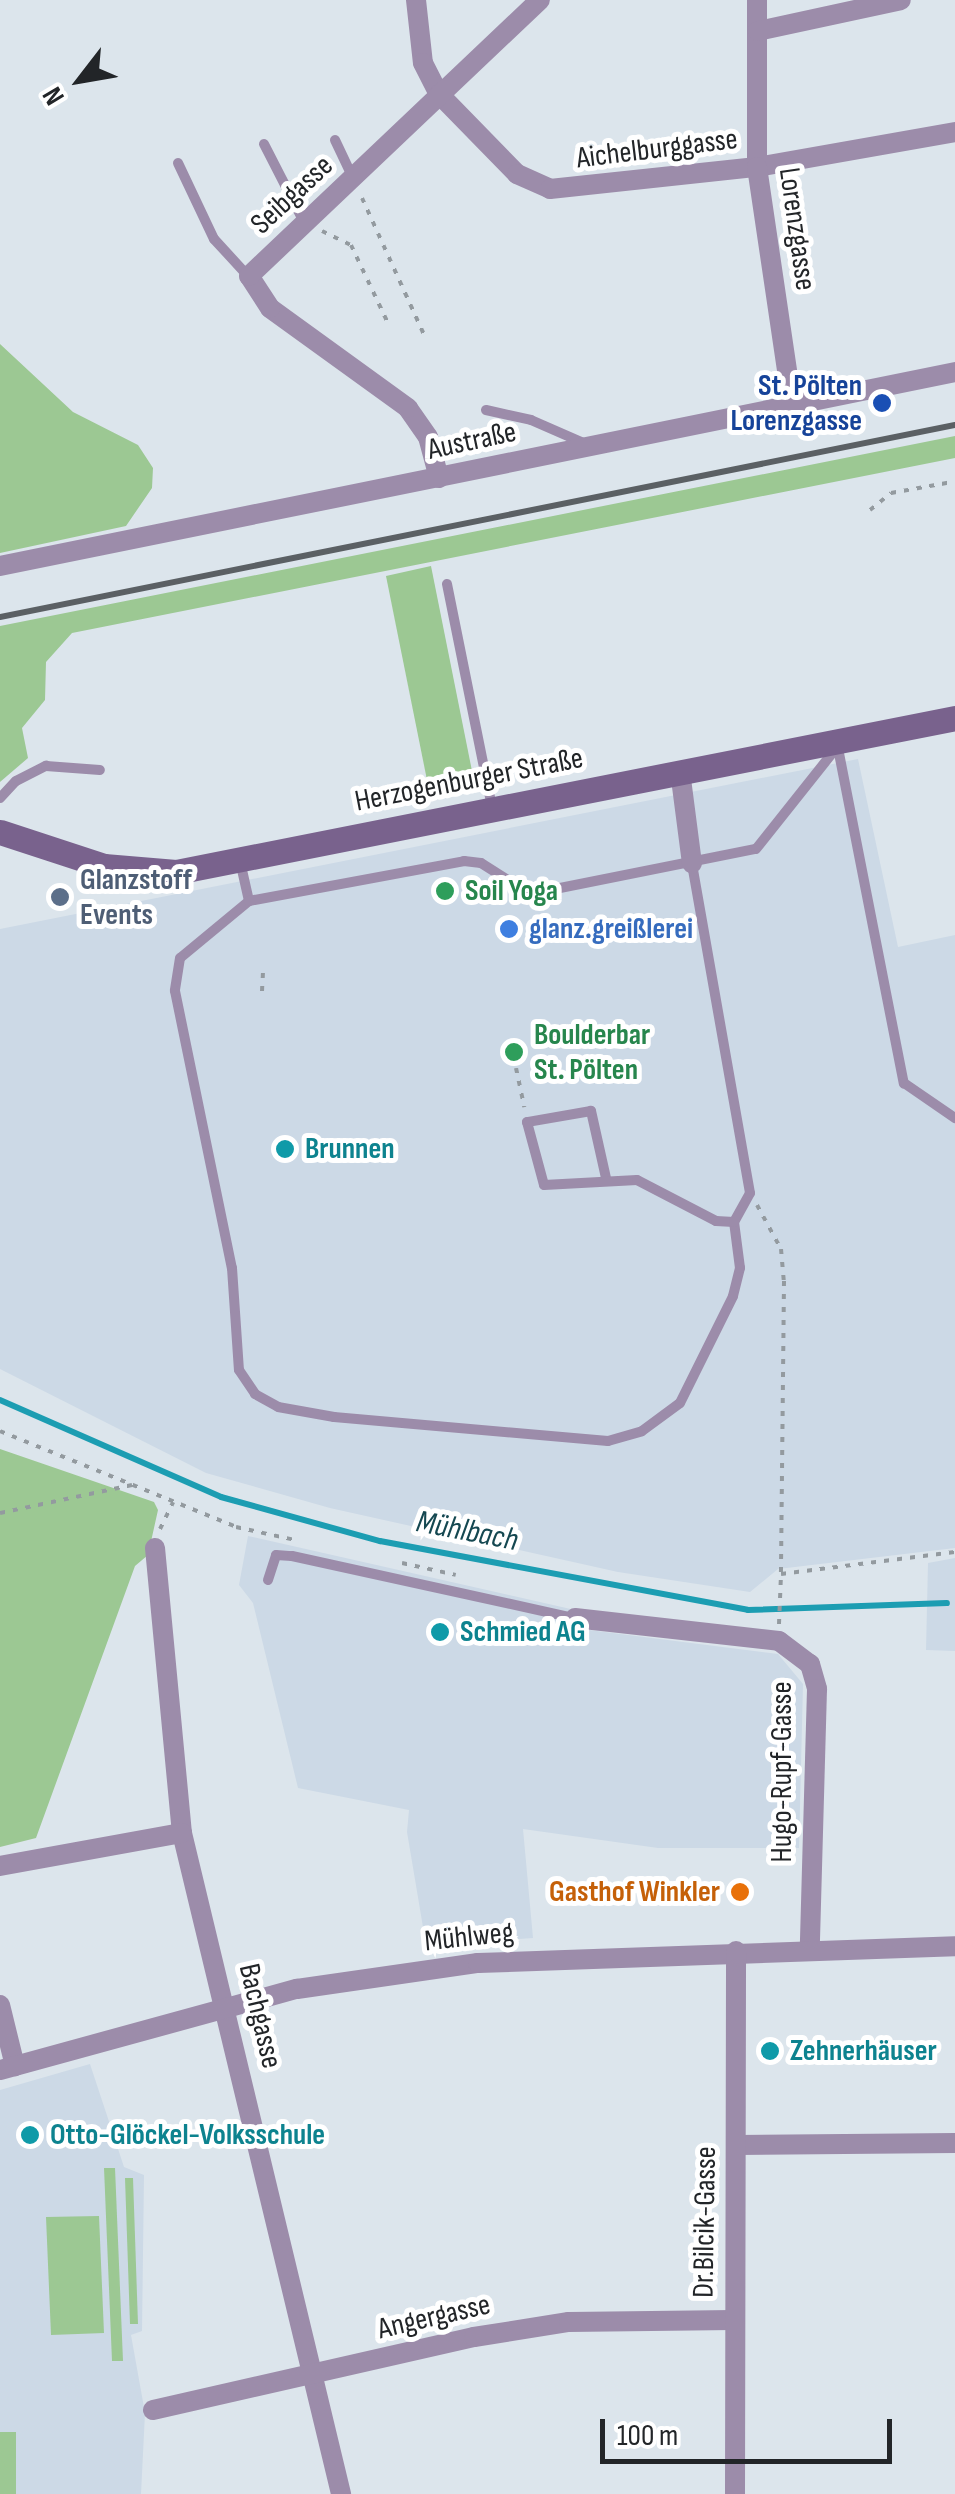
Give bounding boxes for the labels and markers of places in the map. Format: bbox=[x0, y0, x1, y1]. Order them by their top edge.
place label: St. Pölten Lorenzgasse bbox=[730, 368, 862, 438]
marker: St. Pölten Lorenzgasse bbox=[871, 392, 893, 414]
place label: Glanzstoff Events bbox=[80, 862, 192, 932]
place label: Soil Yoga bbox=[465, 873, 558, 909]
marker: Soil Yoga bbox=[434, 880, 456, 902]
marker: Glanzstoff Events bbox=[49, 886, 71, 908]
place label: glanz.greißlerei bbox=[529, 911, 693, 947]
marker: glanz.greißlerei bbox=[498, 918, 520, 940]
place label: Boulderbar St. Pölten bbox=[534, 1017, 650, 1088]
marker: Boulderbar St. Pölten bbox=[503, 1041, 525, 1063]
place label: Brunnen bbox=[305, 1131, 395, 1167]
marker: Brunnen bbox=[274, 1138, 296, 1160]
place label: Schmied AG bbox=[460, 1614, 586, 1650]
marker: Schmied AG bbox=[429, 1621, 451, 1643]
place label: Gasthof Winkler bbox=[549, 1874, 720, 1910]
marker: Gasthof Winkler bbox=[729, 1881, 751, 1903]
place label: Zehnerhäuser bbox=[790, 2033, 937, 2069]
marker: Zehnerhäuser bbox=[759, 2040, 781, 2062]
place label: Otto-Glöckel-Volksschule bbox=[50, 2117, 325, 2153]
marker: Otto-Glöckel-Volksschule bbox=[19, 2124, 41, 2146]

